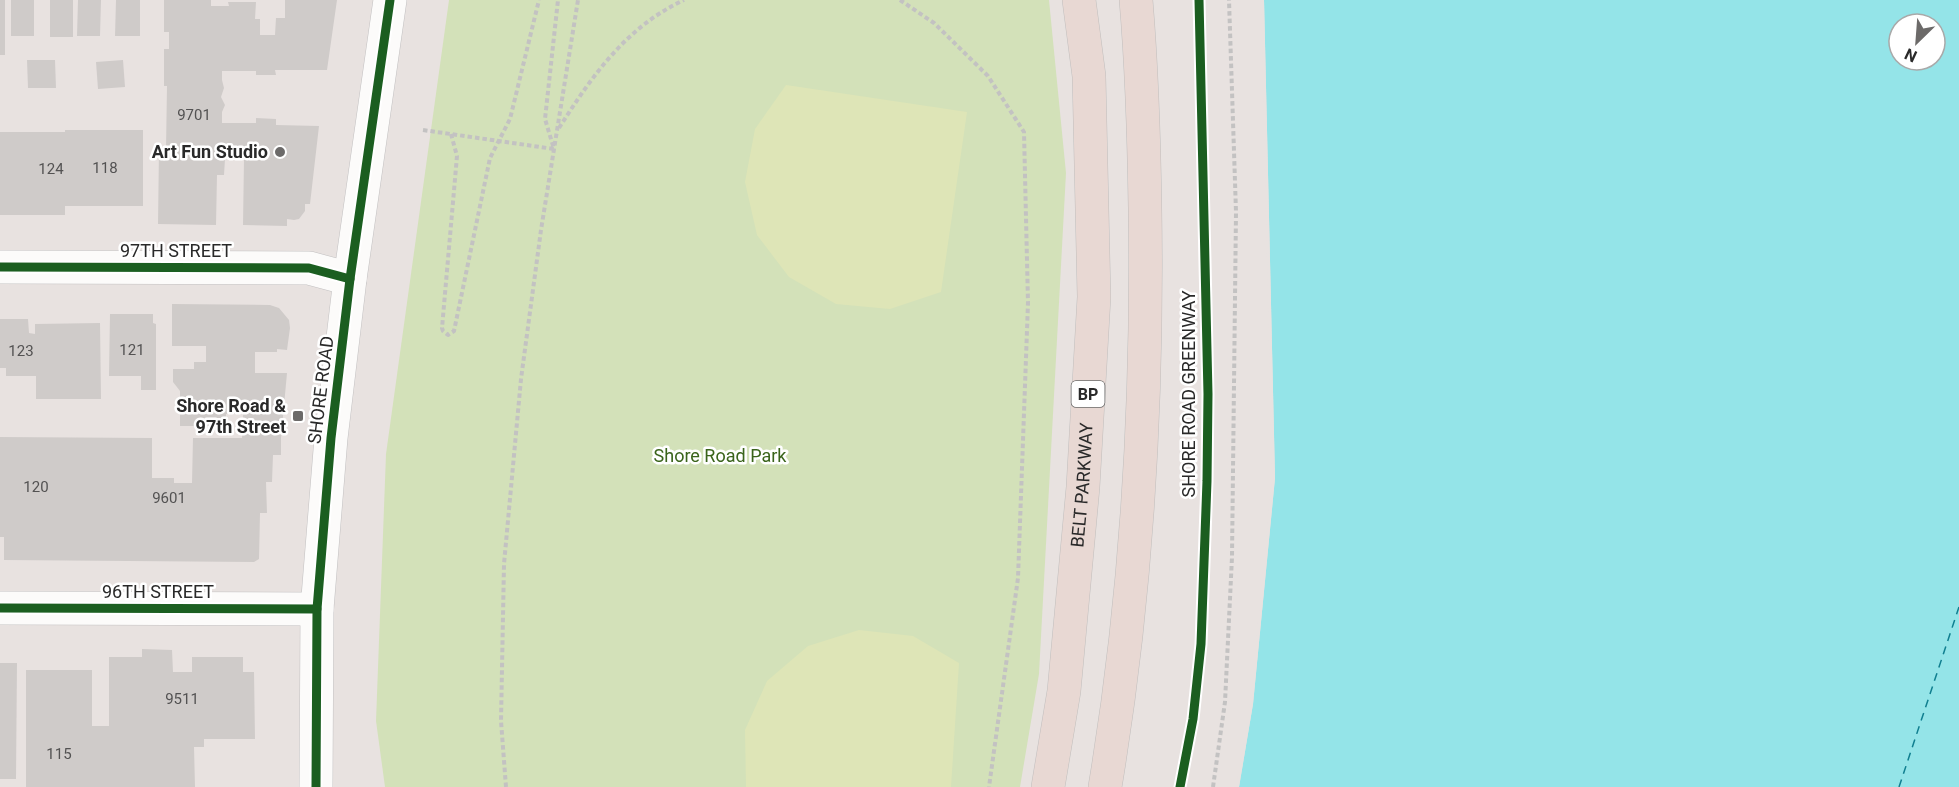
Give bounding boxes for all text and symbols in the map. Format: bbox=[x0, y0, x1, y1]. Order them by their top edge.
north arrow bbox=[1887, 12, 1947, 72]
text: N bbox=[1902, 44, 1920, 66]
house number: 9701 bbox=[177, 106, 211, 124]
place label: Art Fun Studio bbox=[152, 141, 268, 162]
marker: Art Fun Studio bbox=[273, 145, 287, 159]
house number: 118 bbox=[92, 159, 118, 177]
house number: 124 bbox=[38, 160, 64, 178]
street label: 97TH STREET bbox=[120, 240, 232, 261]
street label: SHORE ROAD GREENWAY bbox=[1178, 290, 1199, 497]
street label: SHORE ROAD bbox=[303, 335, 338, 445]
house number: 121 bbox=[119, 341, 145, 359]
house number: 123 bbox=[8, 342, 34, 360]
road number: BP bbox=[1072, 381, 1104, 407]
place label: Shore Road & 97th Street bbox=[176, 395, 286, 437]
marker: Shore Road & 97th Street bbox=[291, 409, 305, 423]
street label: BELT PARKWAY bbox=[1066, 422, 1097, 548]
park label: Shore Road Park bbox=[654, 445, 787, 466]
house number: 120 bbox=[23, 478, 49, 496]
house number: 9601 bbox=[152, 489, 186, 507]
street label: 96TH STREET bbox=[102, 581, 214, 602]
house number: 9511 bbox=[165, 690, 199, 708]
house number: 115 bbox=[46, 745, 72, 763]

